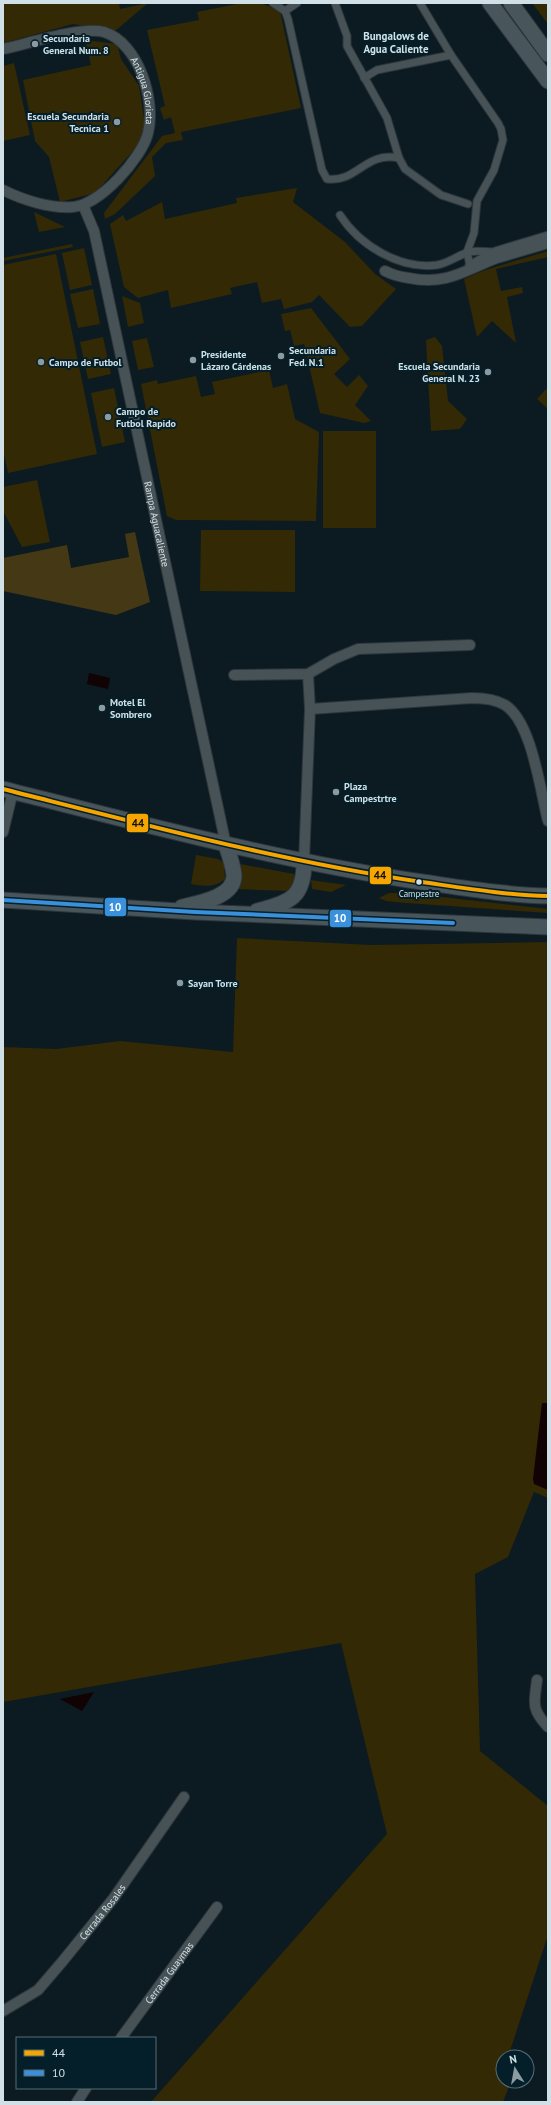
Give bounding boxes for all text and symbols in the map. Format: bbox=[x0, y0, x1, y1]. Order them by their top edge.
district label: Bungalows de Agua Caliente bbox=[363, 29, 429, 56]
place label: Secundaria General Num. 8 bbox=[43, 32, 109, 57]
marker: Secundaria General Num. 8 bbox=[30, 39, 40, 49]
street label: Antigua Glorieta bbox=[128, 54, 156, 125]
place label: Escuela Secundaria Tecnica 1 bbox=[27, 110, 109, 135]
marker: Escuela Secundaria Tecnica 1 bbox=[112, 117, 122, 127]
place label: Secundaria Fed. N.1 bbox=[289, 344, 336, 369]
place label: Presidente Lázaro Cárdenas bbox=[201, 348, 271, 373]
marker: Secundaria Fed. N.1 bbox=[276, 351, 286, 361]
marker: Presidente Lázaro Cárdenas bbox=[188, 355, 198, 365]
place label: Campo de Futbol bbox=[49, 356, 121, 369]
marker: Campo de Futbol bbox=[36, 357, 46, 367]
place label: Escuela Secundaria General N. 23 bbox=[398, 360, 480, 385]
marker: Escuela Secundaria General N. 23 bbox=[483, 367, 493, 377]
place label: Campo de Futbol Rapido bbox=[116, 405, 177, 430]
marker: Campo de Futbol Rapido bbox=[103, 412, 113, 422]
street label: Rampa Aguacaliente bbox=[141, 480, 173, 568]
place label: Motel El Sombrero bbox=[110, 696, 152, 721]
marker: Motel El Sombrero bbox=[97, 703, 107, 713]
place label: Plaza Campestrtre bbox=[344, 780, 397, 805]
marker: Plaza Campestrtre bbox=[331, 787, 341, 797]
line badge: 44 bbox=[126, 813, 149, 833]
text: 44 bbox=[132, 816, 145, 830]
line badge: 44 bbox=[369, 866, 392, 885]
text: 44 bbox=[374, 868, 387, 882]
marker: Campestre bbox=[414, 877, 424, 887]
place label: Campestre bbox=[399, 888, 440, 899]
line badge: 10 bbox=[104, 897, 127, 917]
text: 10 bbox=[109, 900, 121, 914]
line badge: 10 bbox=[329, 909, 352, 928]
text: 10 bbox=[334, 911, 346, 925]
place label: Sayan Torre bbox=[188, 977, 238, 990]
marker: Sayan Torre bbox=[175, 978, 185, 988]
street label: Cerrada Rosales bbox=[76, 1881, 128, 1942]
street label: Cerrada Guaymas bbox=[142, 1939, 196, 2006]
legend bbox=[16, 2037, 156, 2089]
text: 44 bbox=[52, 2045, 66, 2060]
north arrow bbox=[495, 2049, 535, 2089]
text: N bbox=[508, 2052, 518, 2067]
text: 10 bbox=[52, 2065, 66, 2080]

